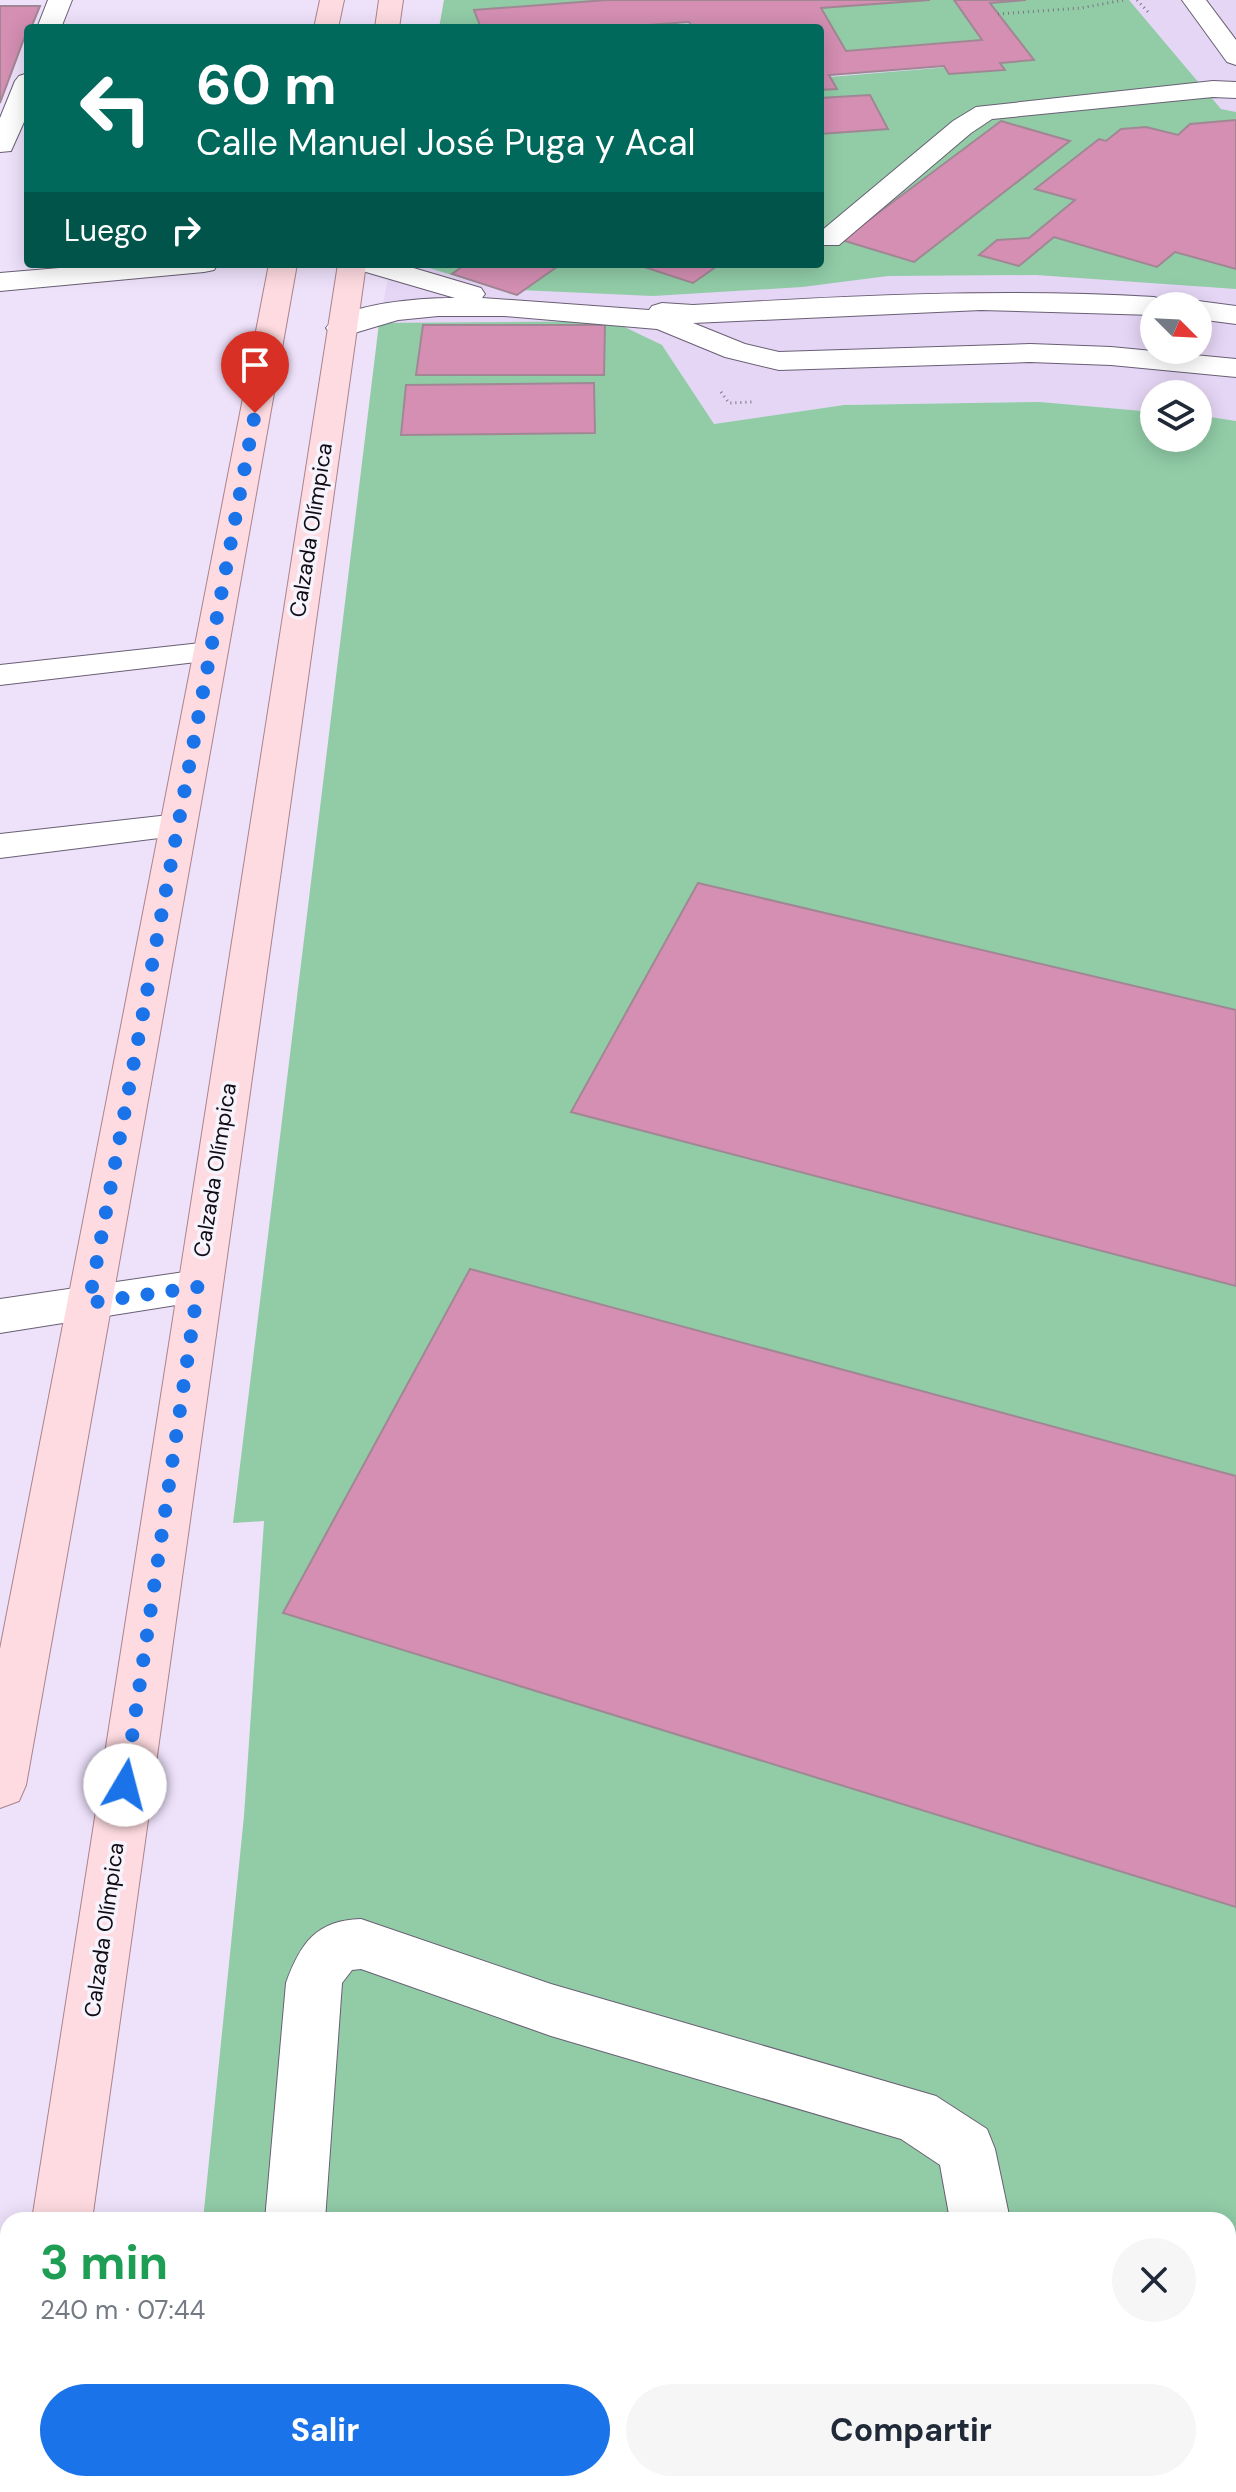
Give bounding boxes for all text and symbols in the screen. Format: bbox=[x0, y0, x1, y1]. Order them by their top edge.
text: 60 m bbox=[196, 48, 337, 121]
icon: left bbox=[64, 56, 168, 160]
text: Calle Manuel José Puga y Acal bbox=[196, 119, 696, 166]
icon: right bbox=[164, 208, 208, 252]
text: Luego bbox=[64, 211, 148, 250]
north arrow bbox=[1140, 292, 1212, 364]
map controls bbox=[1140, 292, 1212, 452]
pin bbox=[221, 331, 289, 413]
icon: arrive bbox=[233, 343, 277, 387]
button: layers bbox=[1140, 380, 1212, 452]
street label: Calzada Olímpica bbox=[283, 441, 339, 619]
street label: Calzada Olímpica bbox=[187, 1081, 243, 1259]
position arrow bbox=[83, 1743, 167, 1827]
street label: Calzada Olímpica bbox=[77, 1841, 131, 2019]
text: 3 min bbox=[40, 2231, 168, 2294]
button: close bbox=[1112, 2238, 1196, 2322]
text: 240 m · 07:44 bbox=[40, 2293, 205, 2327]
button: Salir bbox=[40, 2384, 610, 2476]
button: Compartir bbox=[626, 2384, 1196, 2476]

